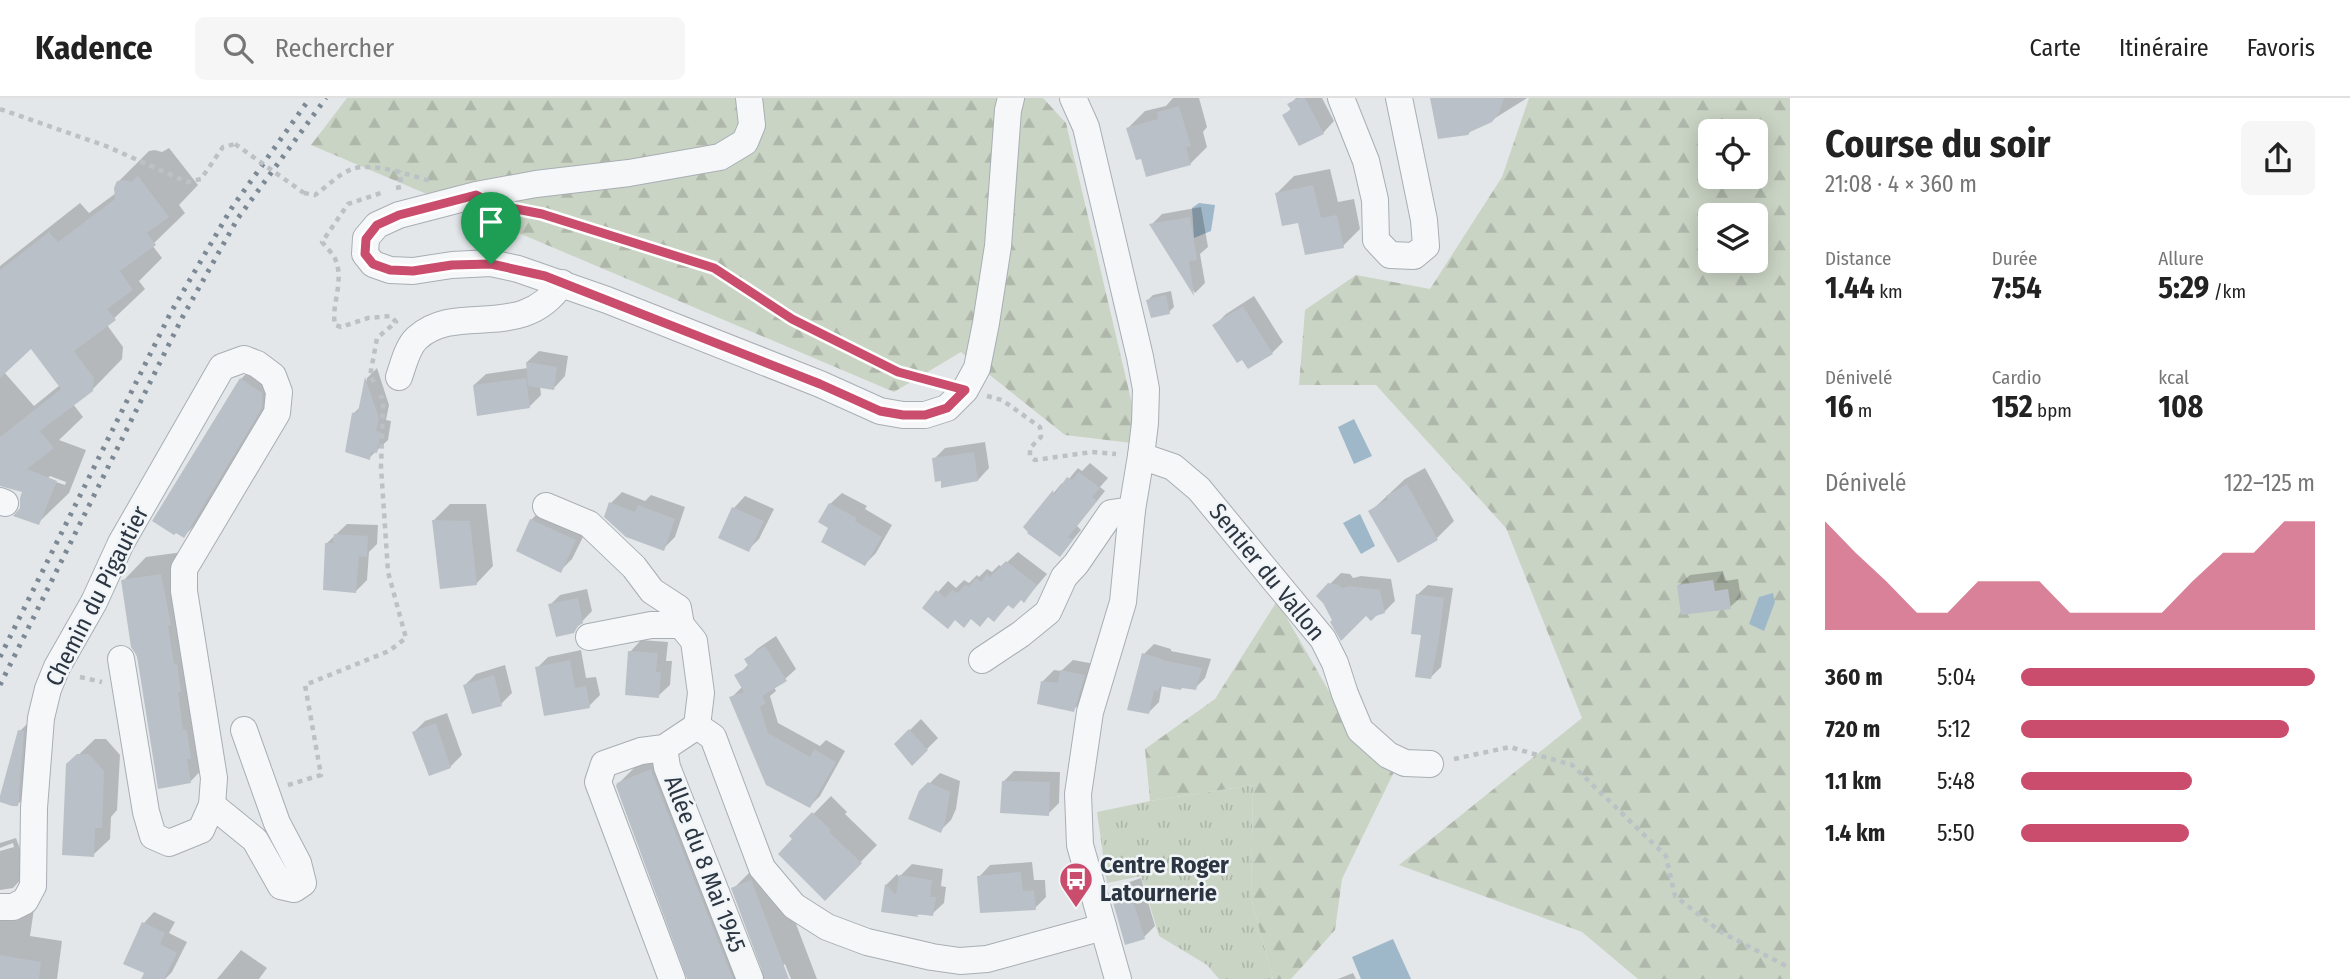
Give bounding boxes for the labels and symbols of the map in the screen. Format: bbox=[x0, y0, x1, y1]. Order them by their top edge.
pin bbox=[461, 192, 521, 264]
street label: Sentier du Vallon bbox=[1203, 498, 1331, 646]
street label: Chemin du Pigautier bbox=[40, 501, 155, 691]
street label: Allée du 8 Mai 1945 bbox=[658, 772, 752, 956]
place label: Centre Roger Latournerie bbox=[1100, 851, 1229, 907]
bus stop icon: Centre Roger Latournerie bbox=[1057, 860, 1095, 909]

